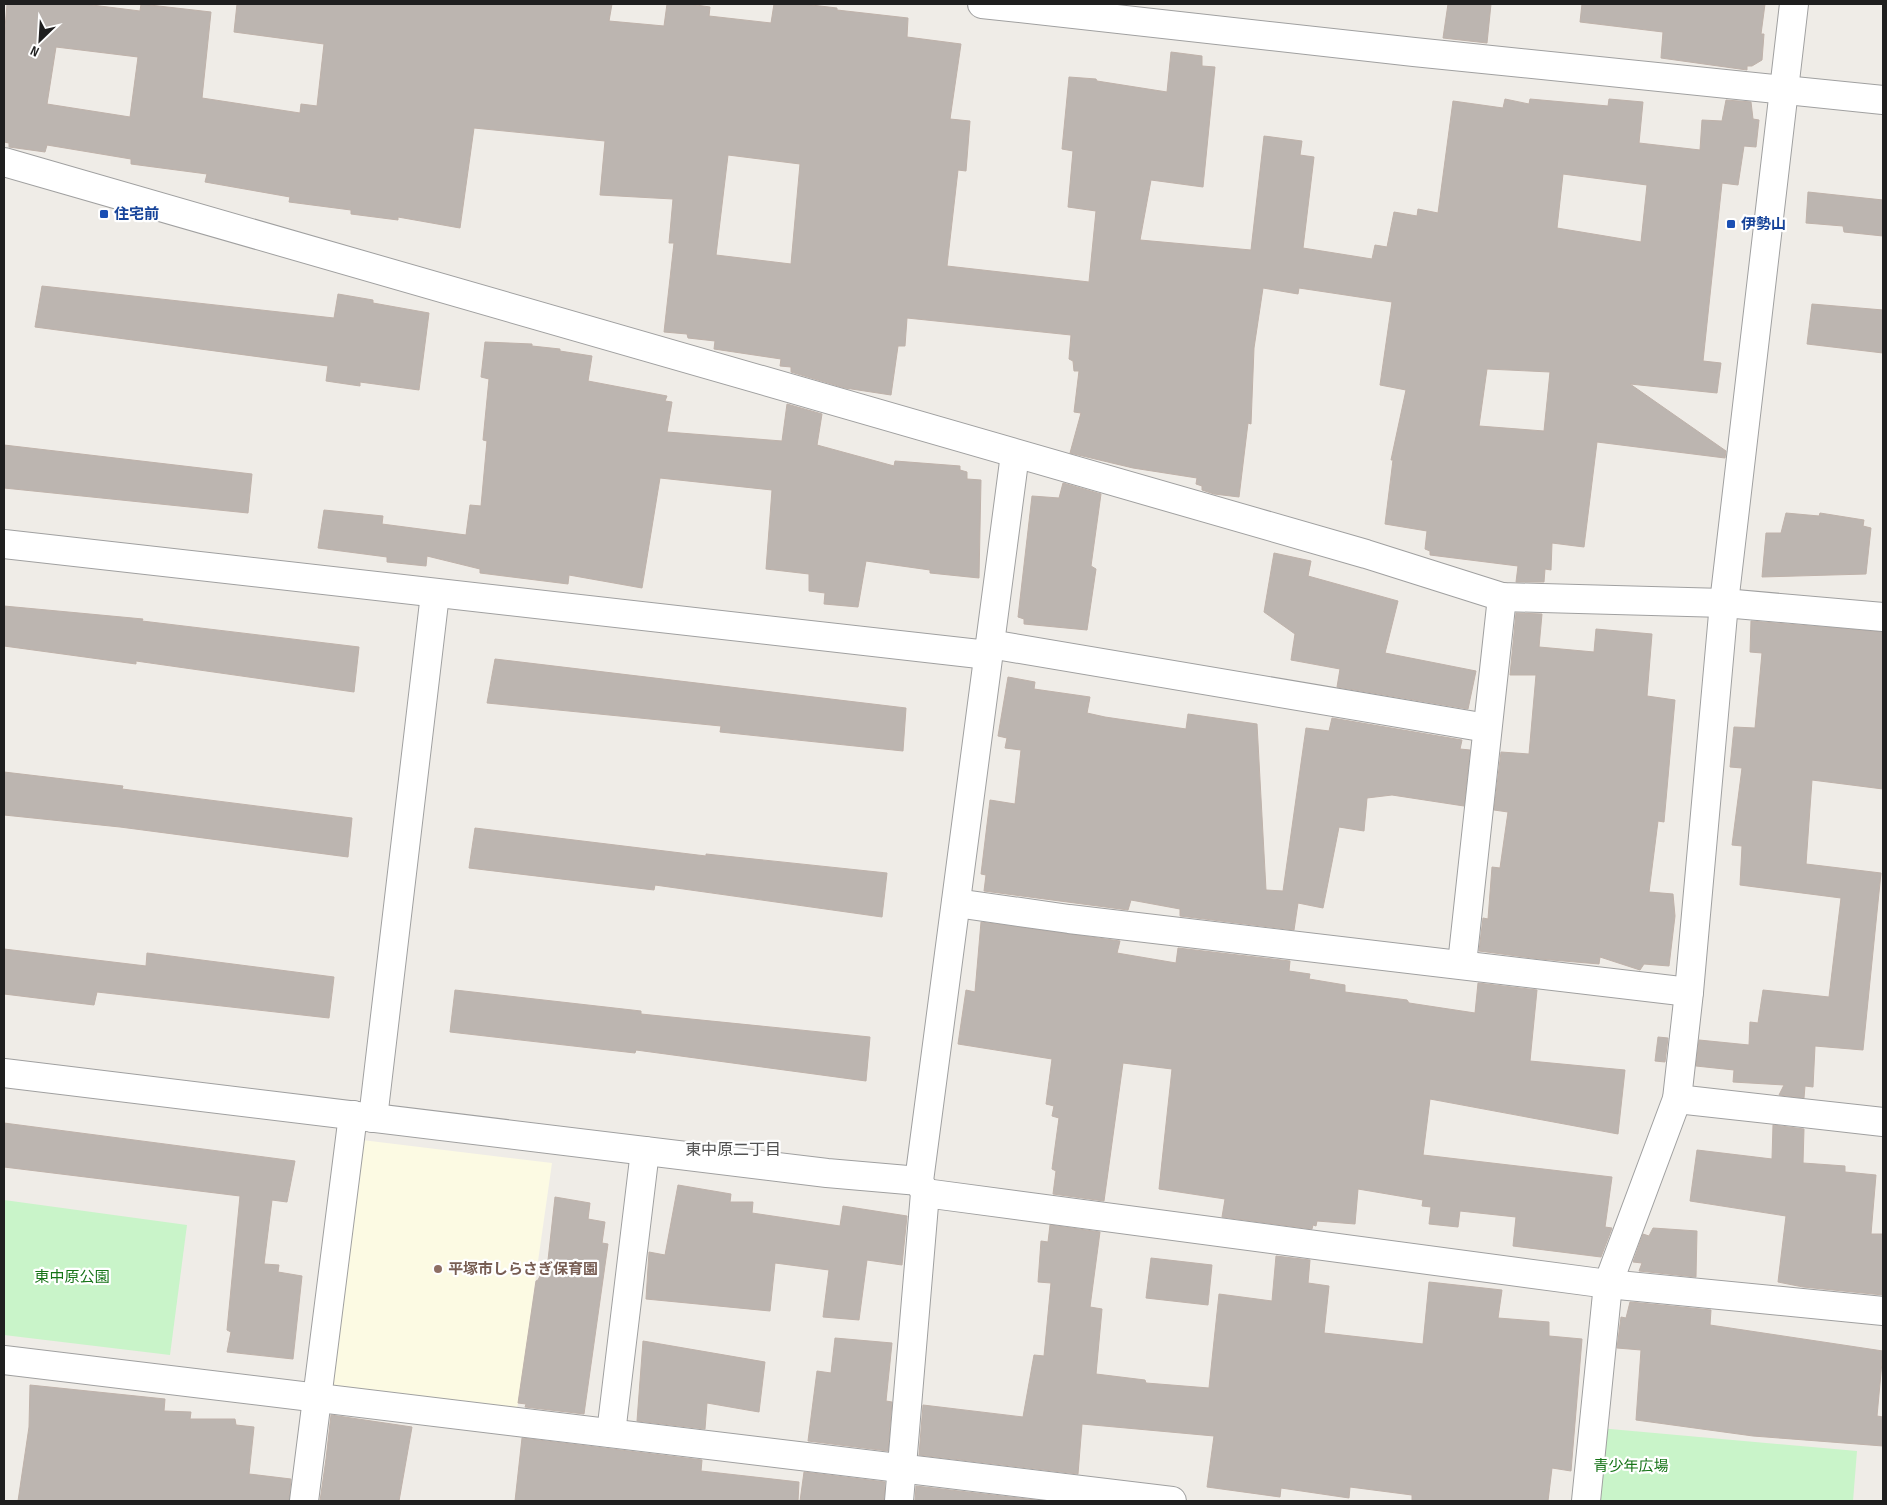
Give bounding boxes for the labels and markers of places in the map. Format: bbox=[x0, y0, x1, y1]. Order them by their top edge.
place label: 住宅前 bbox=[114, 205, 159, 224]
marker: 住宅前 bbox=[98, 208, 110, 220]
place label: 伊勢山 bbox=[1741, 215, 1786, 234]
marker: 伊勢山 bbox=[1725, 218, 1737, 230]
place label: 平塚市しらさぎ保育園 bbox=[448, 1260, 598, 1279]
marker: 平塚市しらさぎ保育園 bbox=[432, 1263, 444, 1275]

